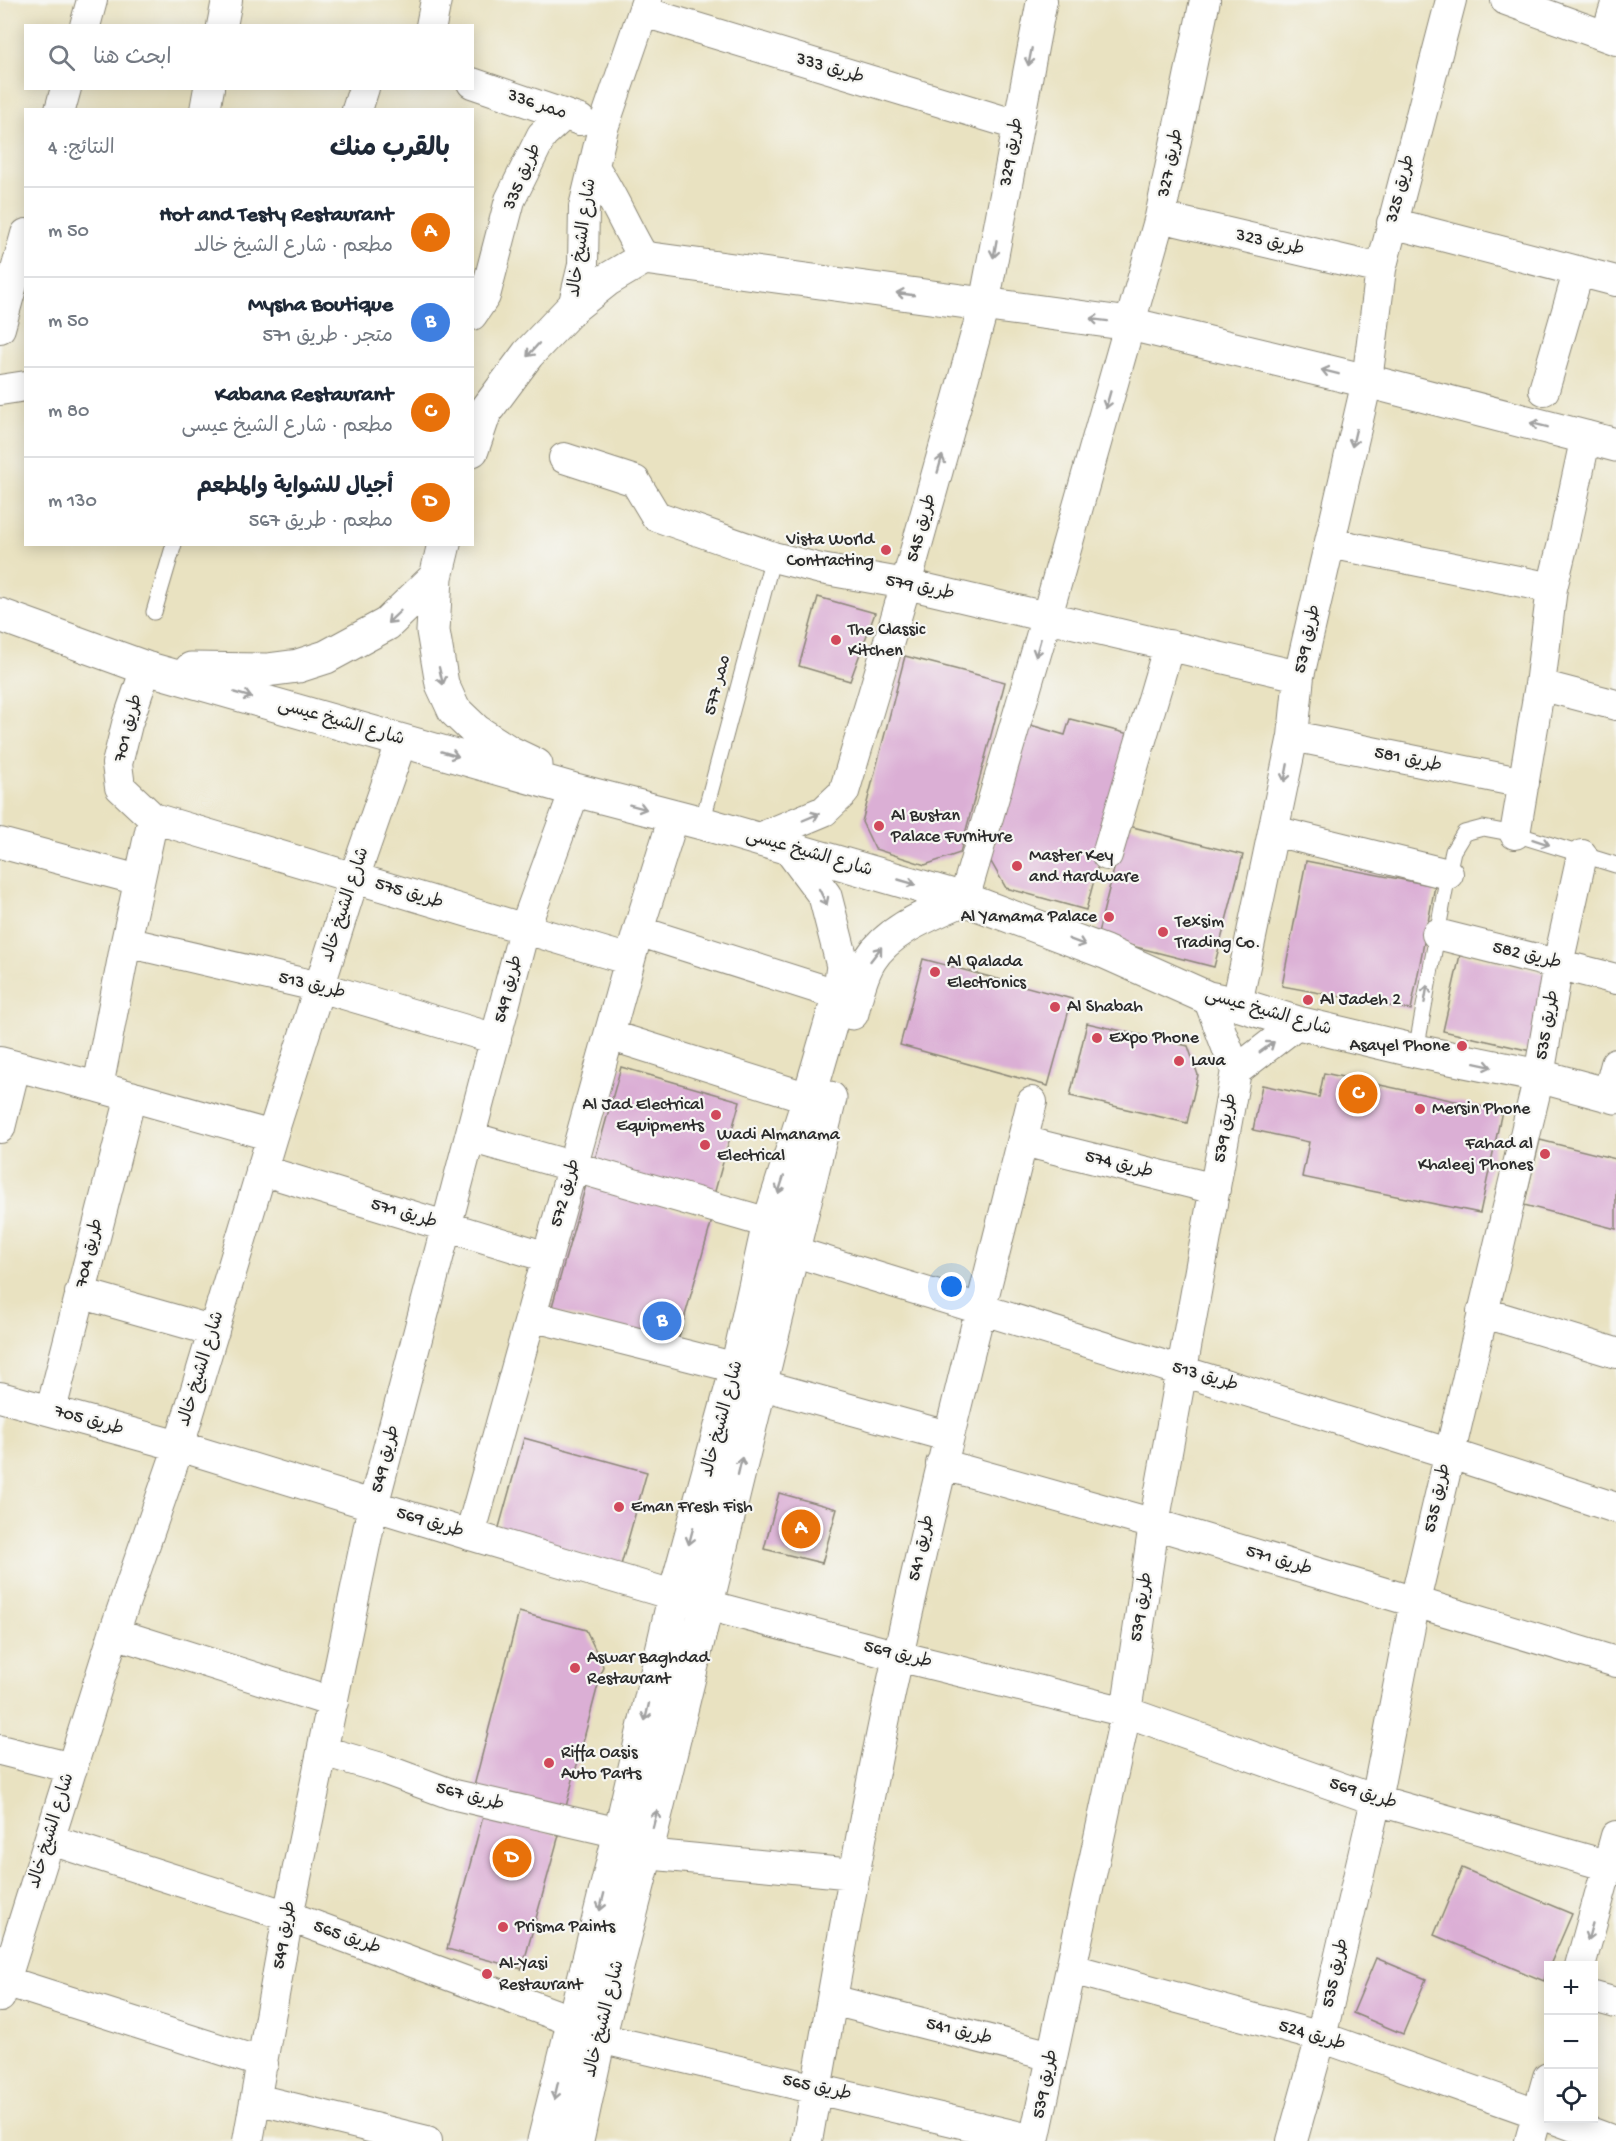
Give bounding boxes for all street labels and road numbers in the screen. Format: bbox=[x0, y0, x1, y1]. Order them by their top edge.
street label: طريق 333 bbox=[792, 48, 867, 89]
street label: ممر 336 bbox=[504, 85, 569, 125]
street label: طريق 329 bbox=[995, 116, 1028, 189]
street label: طريق 327 bbox=[1153, 127, 1189, 200]
street label: طريق 335 bbox=[499, 141, 547, 214]
street label: طريق 325 bbox=[1382, 153, 1420, 226]
street label: شارع الشيخ خالد bbox=[564, 177, 602, 299]
street label: طريق 323 bbox=[1233, 225, 1306, 261]
street label: طريق 545 bbox=[902, 492, 942, 564]
street label: طريق 579 bbox=[884, 570, 956, 606]
street label: طريق 539 bbox=[1290, 603, 1326, 675]
street label: ممر 577 bbox=[700, 653, 736, 717]
street label: طريق 701 bbox=[110, 692, 148, 765]
street label: شارع الشيخ عيسى bbox=[275, 695, 407, 751]
street label: طريق 581 bbox=[1372, 743, 1444, 777]
street label: شارع الشيخ عيسى bbox=[743, 826, 875, 882]
street label: شارع الشيخ خالد bbox=[318, 845, 374, 965]
street label: طريق 575 bbox=[372, 874, 446, 914]
street label: طريق 582 bbox=[1490, 937, 1564, 975]
street label: طريق 549 bbox=[490, 953, 528, 1025]
street label: طريق 513 bbox=[276, 968, 348, 1004]
street label: شارع الشيخ عيسى bbox=[1202, 985, 1334, 1041]
street label: طريق 535 bbox=[1532, 989, 1564, 1061]
street label: طريق 539 bbox=[1210, 1092, 1242, 1164]
street label: طريق 574 bbox=[1083, 1146, 1155, 1184]
street label: طريق 572 bbox=[546, 1157, 586, 1229]
street label: طريق 571 bbox=[368, 1194, 440, 1234]
street label: طريق 704 bbox=[71, 1216, 109, 1291]
street label: شارع الشيخ خالد bbox=[174, 1309, 230, 1429]
street label: طريق 513 bbox=[1169, 1357, 1241, 1397]
street label: شارع الشيخ خالد bbox=[697, 1358, 749, 1480]
street label: طريق 705 bbox=[51, 1401, 126, 1441]
street label: طريق 549 bbox=[367, 1423, 405, 1495]
street label: طريق 535 bbox=[1420, 1461, 1456, 1535]
street label: طريق 569 bbox=[394, 1503, 466, 1543]
street label: طريق 541 bbox=[904, 1513, 940, 1583]
street label: طريق 571 bbox=[1243, 1541, 1315, 1581]
street label: طريق 539 bbox=[1126, 1571, 1158, 1643]
street label: طريق 569 bbox=[862, 1636, 934, 1674]
street label: شارع الشيخ خالد bbox=[24, 1771, 80, 1891]
street label: طريق 569 bbox=[1327, 1773, 1399, 1815]
street label: طريق 567 bbox=[433, 1778, 507, 1816]
street label: طريق 549 bbox=[269, 1899, 301, 1971]
street label: طريق 565 bbox=[310, 1916, 384, 1960]
street label: طريق 535 bbox=[1318, 1936, 1354, 2010]
street label: شارع الشيخ خالد bbox=[580, 1958, 630, 2080]
street label: طريق 541 bbox=[924, 2014, 994, 2050]
street label: طريق 524 bbox=[1276, 2016, 1348, 2056]
street label: طريق 539 bbox=[1028, 2048, 1064, 2120]
street label: طريق 565 bbox=[780, 2070, 854, 2106]

